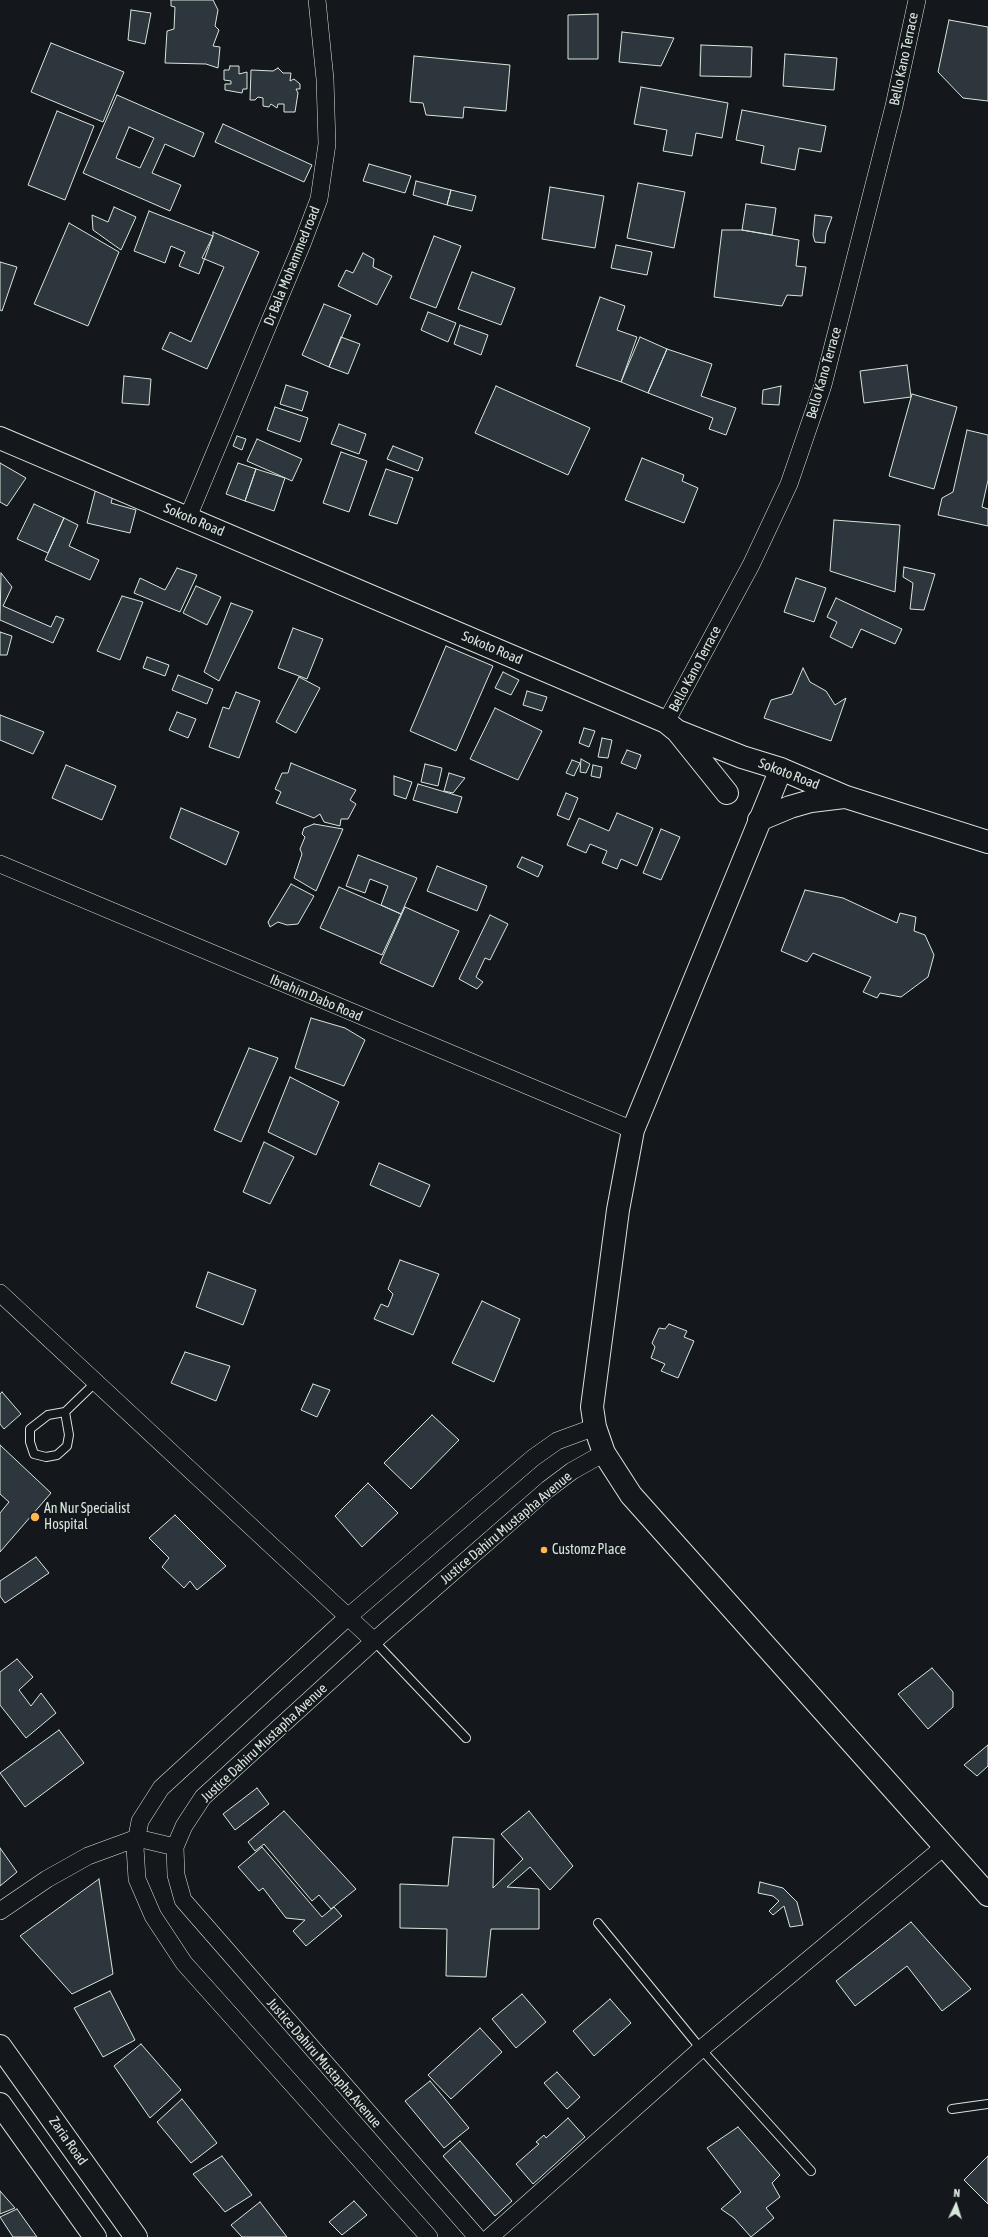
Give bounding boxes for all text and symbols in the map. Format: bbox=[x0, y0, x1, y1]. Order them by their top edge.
street label: Bello Kano Terrace bbox=[886, 11, 922, 107]
street label: Dr Bala Mohammed road bbox=[260, 204, 324, 328]
street label: Bello Kano Terrace bbox=[803, 325, 845, 421]
street label: Sokoto Road bbox=[161, 500, 227, 540]
street label: Bello Kano Terrace bbox=[665, 623, 725, 715]
street label: Sokoto Road bbox=[459, 628, 525, 668]
street label: Sokoto Road bbox=[756, 755, 822, 793]
street label: Ibrahim Dabo Road bbox=[267, 971, 365, 1025]
street label: Justice Dahiru Mustapha Avenue bbox=[437, 1468, 575, 1588]
place label: An Nur Specialist Hospital bbox=[44, 1501, 130, 1534]
marker: An Nur Specialist Hospital bbox=[29, 1511, 41, 1523]
place label: Customz Place bbox=[552, 1542, 626, 1558]
marker: Customz Place bbox=[539, 1545, 549, 1555]
street label: Justice Dahiru Mustapha Avenue bbox=[197, 1680, 331, 1806]
street label: Justice Dahiru Mustapha Avenue bbox=[263, 1995, 385, 2131]
street label: Zaria Road bbox=[45, 2114, 91, 2168]
north arrow bbox=[936, 2185, 976, 2225]
text: N bbox=[953, 2187, 960, 2199]

